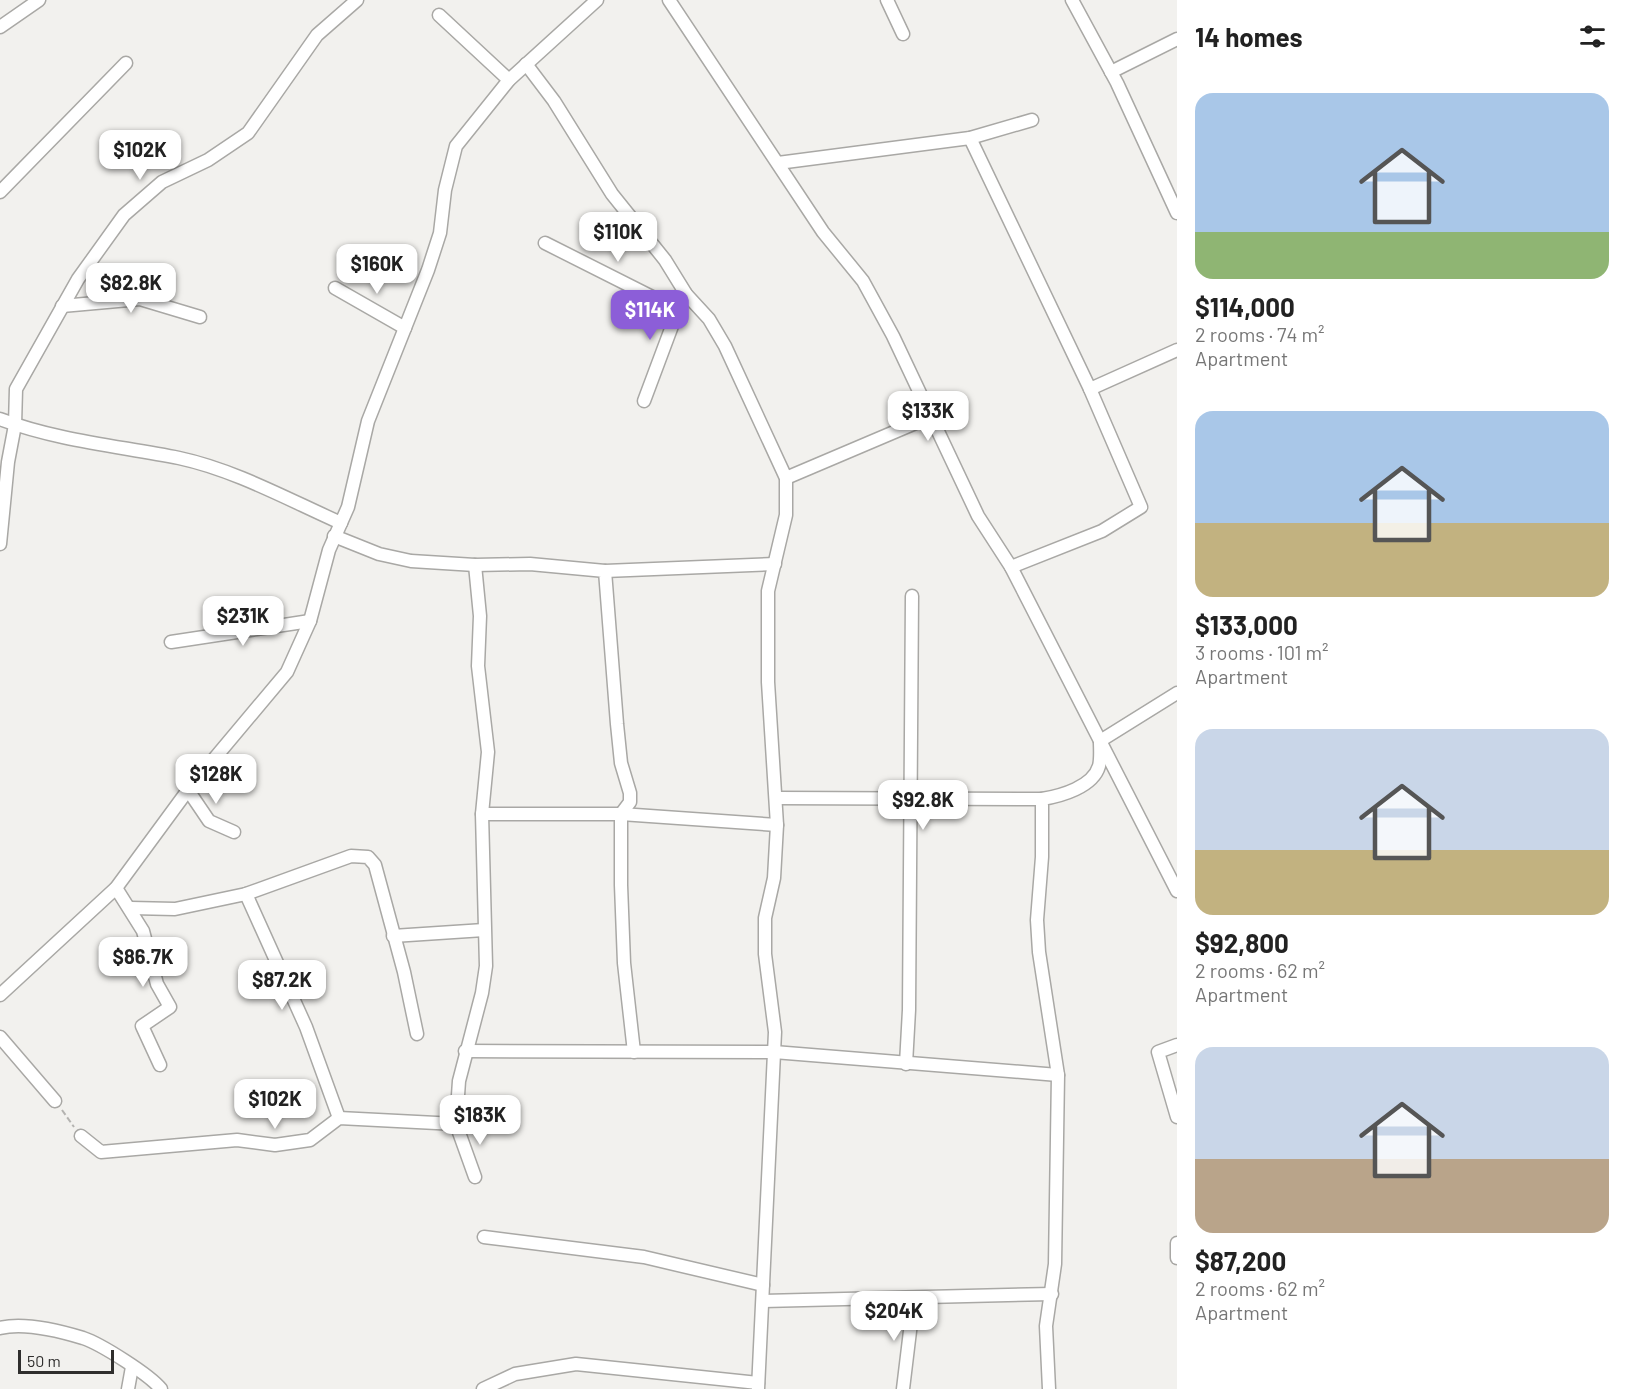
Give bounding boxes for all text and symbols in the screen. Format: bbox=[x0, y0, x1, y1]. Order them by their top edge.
icon: filters bbox=[1576, 20, 1609, 53]
text: 14 homes bbox=[1195, 21, 1302, 52]
pin: $102K bbox=[98, 130, 182, 181]
icon: home bbox=[1348, 132, 1456, 240]
text: $102K bbox=[113, 137, 167, 161]
pin: $110K bbox=[576, 212, 660, 263]
text: $110K bbox=[593, 219, 643, 243]
pin: $160K bbox=[335, 244, 419, 295]
text: $160K bbox=[350, 251, 404, 275]
pin: $82.8K bbox=[82, 263, 180, 314]
text: $82.8K bbox=[100, 270, 162, 294]
pin: $114K bbox=[608, 290, 692, 341]
text: $114,000 bbox=[1195, 291, 1295, 322]
text: $114K bbox=[625, 297, 675, 321]
text: 2 rooms · 74 m² bbox=[1195, 322, 1325, 346]
text: Apartment bbox=[1195, 346, 1288, 370]
pin: $133K bbox=[886, 391, 970, 442]
text: $133K bbox=[902, 398, 954, 422]
icon: home bbox=[1348, 450, 1456, 558]
pin: $231K bbox=[201, 596, 285, 647]
text: $231K bbox=[217, 603, 269, 627]
text: $133,000 bbox=[1195, 609, 1298, 640]
text: 3 rooms · 101 m² bbox=[1195, 640, 1328, 664]
text: Apartment bbox=[1195, 664, 1288, 688]
pin: $128K bbox=[174, 754, 258, 805]
text: $128K bbox=[189, 761, 243, 785]
icon: home bbox=[1348, 768, 1456, 876]
pin: $92.8K bbox=[874, 780, 972, 831]
text: $92.8K bbox=[892, 787, 954, 811]
text: $92,800 bbox=[1195, 927, 1289, 958]
pin: $86.7K bbox=[94, 937, 192, 988]
text: $86.7K bbox=[113, 944, 173, 968]
text: 2 rooms · 62 m² bbox=[1195, 958, 1325, 982]
pin: $87.2K bbox=[233, 960, 331, 1011]
text: $87.2K bbox=[252, 967, 312, 991]
text: Apartment bbox=[1195, 982, 1288, 1006]
pin: $102K bbox=[233, 1079, 317, 1130]
text: $102K bbox=[248, 1086, 302, 1110]
icon: home bbox=[1348, 1086, 1456, 1194]
pin: $183K bbox=[438, 1095, 522, 1146]
text: $183K bbox=[454, 1102, 506, 1126]
text: $87,200 bbox=[1195, 1245, 1286, 1276]
text: 2 rooms · 62 m² bbox=[1195, 1276, 1325, 1300]
pin: $204K bbox=[852, 1291, 936, 1342]
text: $204K bbox=[865, 1298, 923, 1322]
text: Apartment bbox=[1195, 1300, 1288, 1324]
scale bar bbox=[18, 1347, 114, 1374]
text: 50 m bbox=[27, 1351, 61, 1370]

